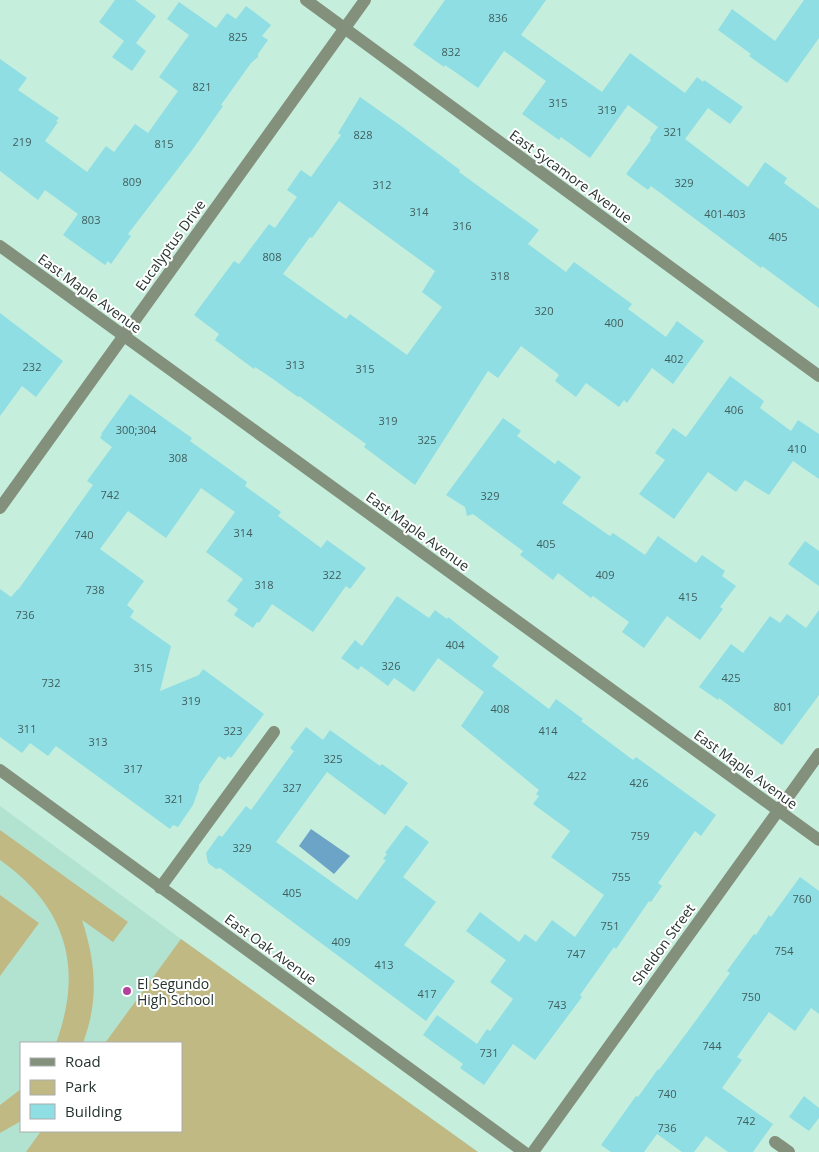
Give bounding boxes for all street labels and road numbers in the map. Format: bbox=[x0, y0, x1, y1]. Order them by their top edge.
street label: East Sycamore Avenue bbox=[506, 125, 636, 227]
street label: Eucalyptus Drive bbox=[131, 196, 210, 294]
street label: East Maple Avenue bbox=[34, 249, 146, 337]
street label: East Maple Avenue bbox=[362, 487, 474, 575]
street label: East Maple Avenue bbox=[690, 725, 802, 813]
street label: Sheldon Street bbox=[627, 900, 699, 988]
street label: East Oak Avenue bbox=[221, 909, 321, 989]

